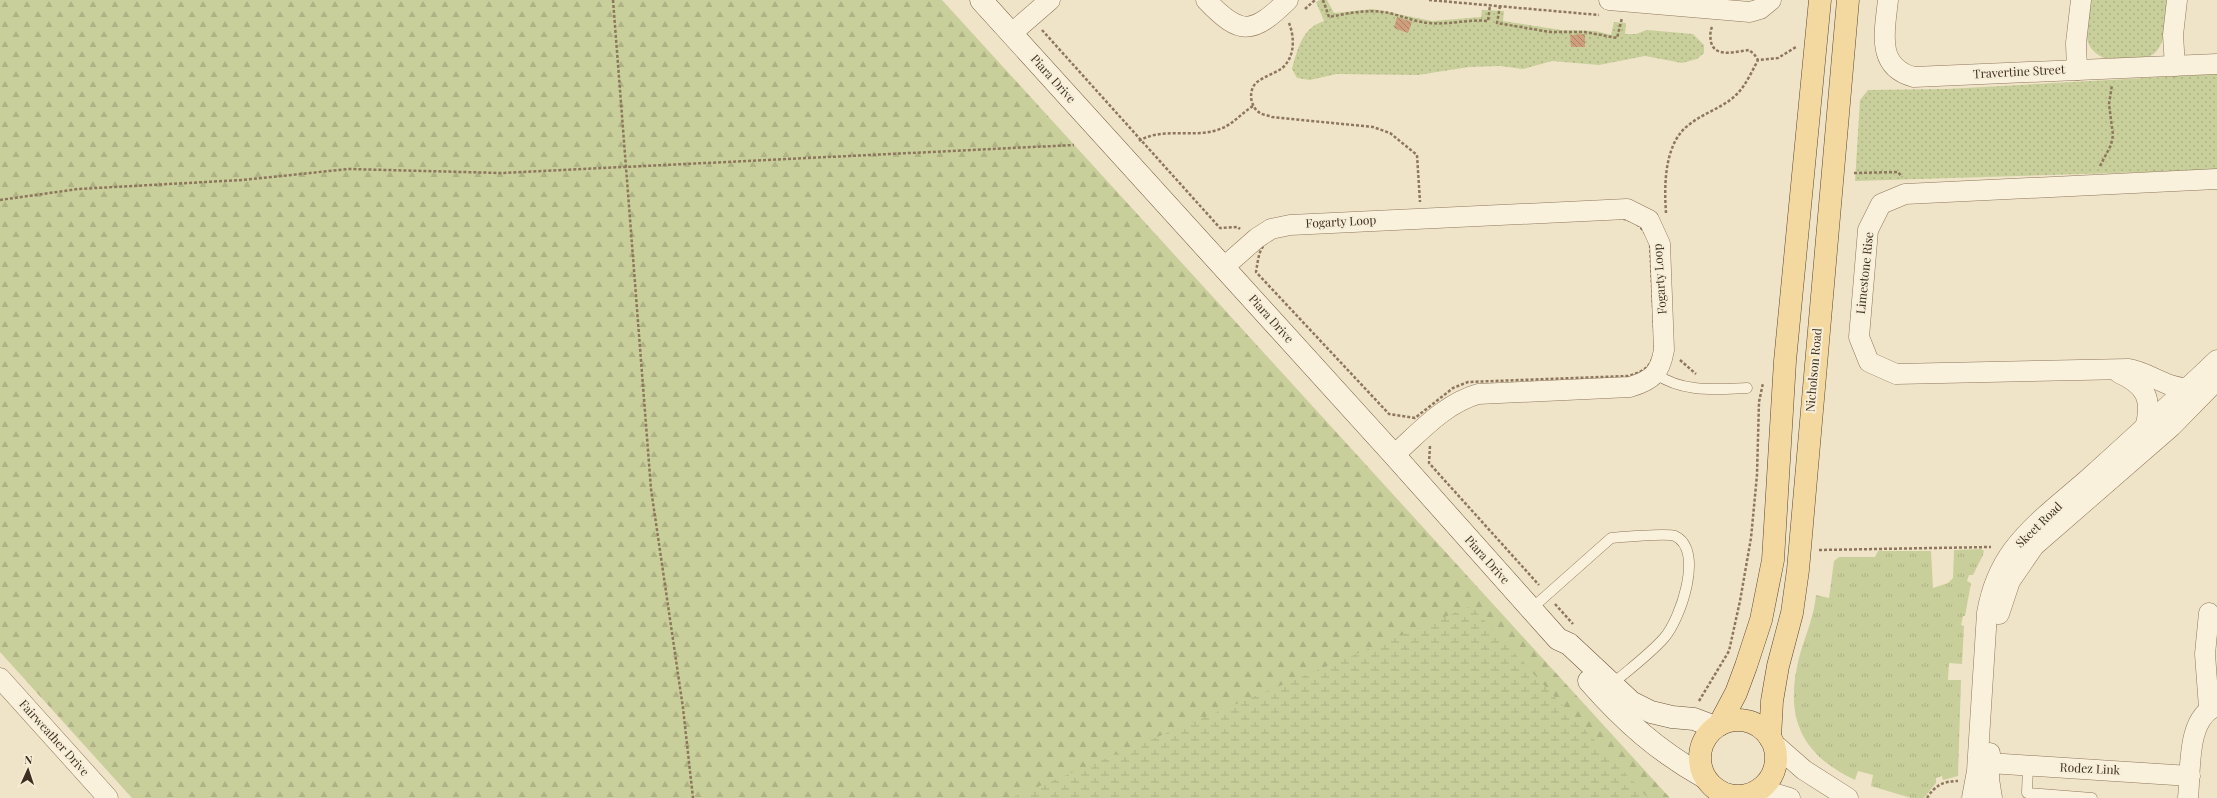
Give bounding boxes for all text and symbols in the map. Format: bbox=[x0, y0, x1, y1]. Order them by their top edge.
street label: Piara Drive bbox=[1028, 51, 1080, 106]
street label: Travertine Street bbox=[1973, 61, 2066, 81]
street label: Fogarty Loop bbox=[1305, 211, 1377, 231]
street label: Limestone Rise bbox=[1852, 231, 1876, 315]
street label: Fogarty Loop bbox=[1649, 243, 1669, 315]
street label: Piara Drive bbox=[1246, 291, 1298, 346]
street label: Nicholson Road bbox=[1801, 327, 1825, 412]
street label: Skeet Road bbox=[2011, 498, 2065, 551]
street label: Piara Drive bbox=[1462, 532, 1514, 587]
street label: Fairweather Drive bbox=[16, 696, 93, 779]
north arrow bbox=[8, 750, 48, 790]
text: N bbox=[24, 752, 33, 767]
street label: Rodez Link bbox=[2059, 758, 2121, 778]

